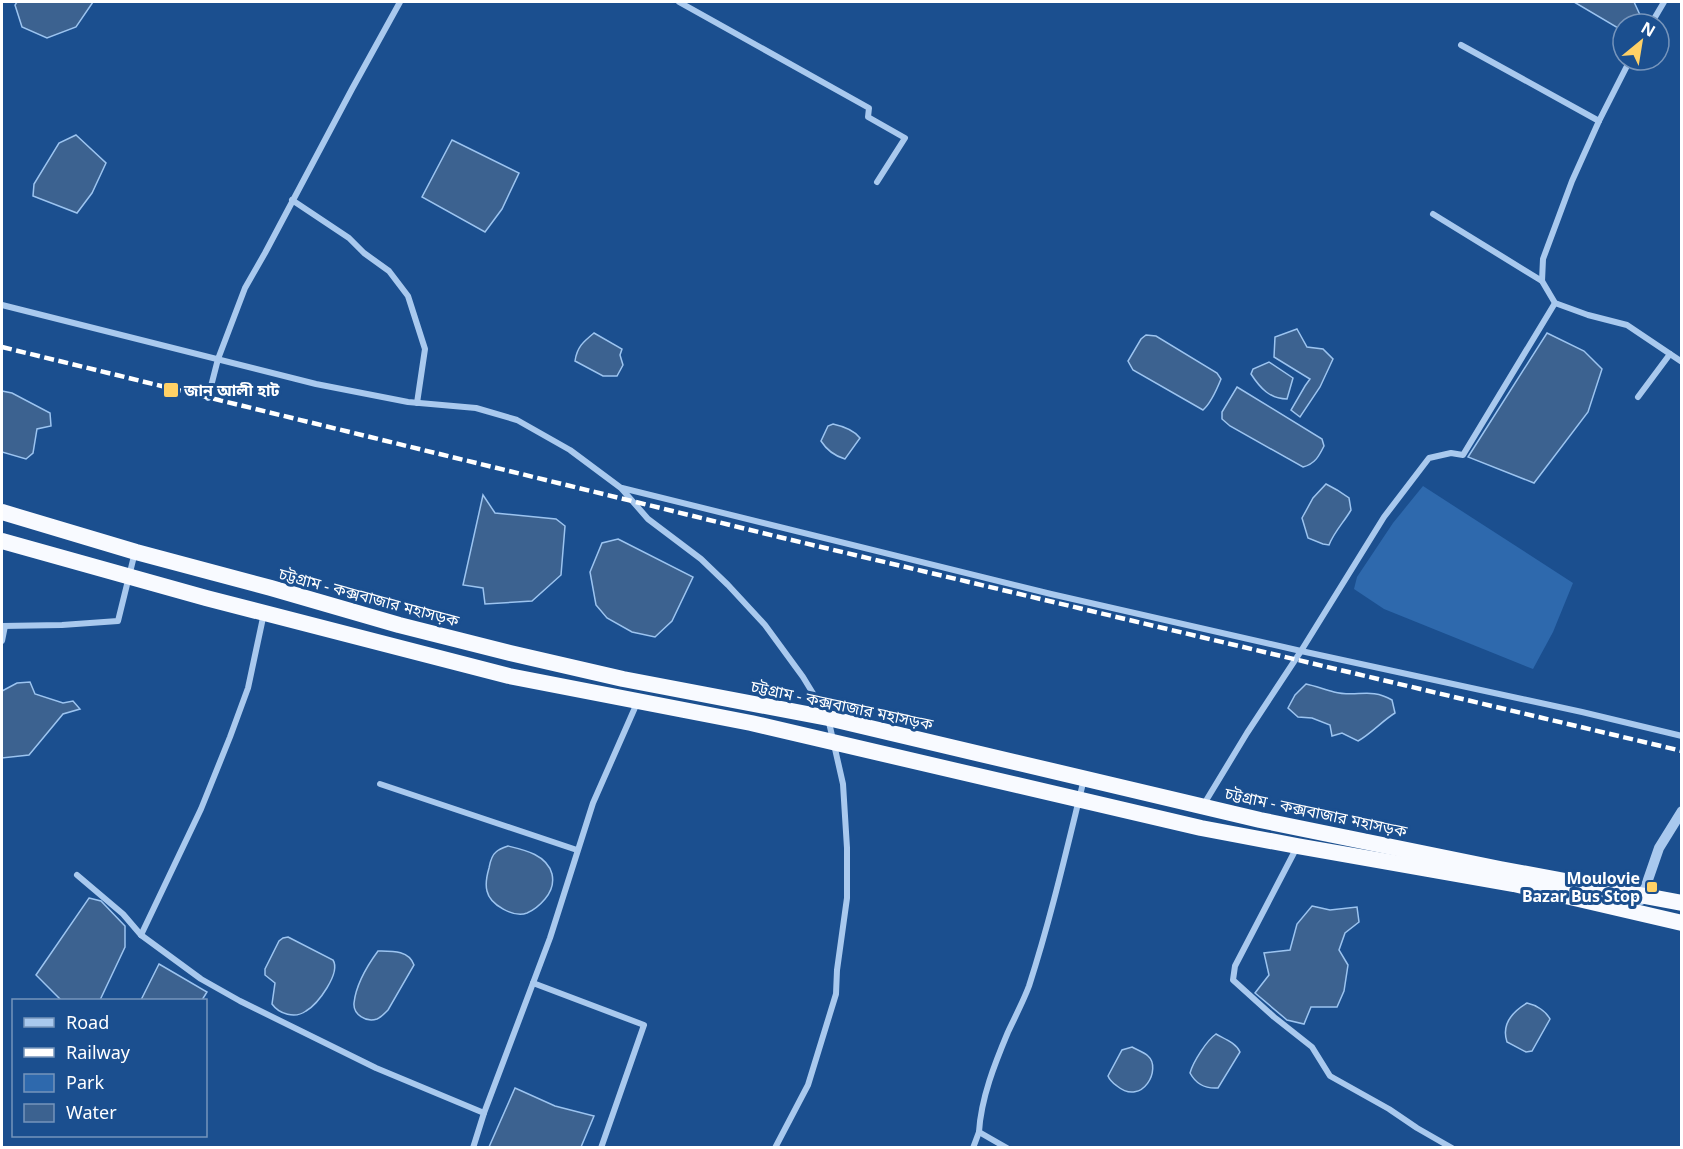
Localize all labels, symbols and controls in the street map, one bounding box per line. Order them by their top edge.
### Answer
north arrow [1611,12,1671,72]
text: N [1637,16,1660,42]
place label: জান আলী হাট [183,379,280,401]
marker: জান আলী হাট [162,381,180,399]
street label: চট্টগ্রাম - কক্সবাজার মহাসড়ক [275,562,463,632]
street label: চট্টগ্রাম - কক্সবাজার মহাসড়ক [748,675,936,735]
street label: চট্টগ্রাম - কক্সবাজার মহাসড়ক [1222,782,1410,842]
place label: Moulovie Bazar Bus Stop [1522,867,1640,907]
marker: Moulovie Bazar Bus Stop [1645,880,1659,894]
legend [12,999,207,1137]
text: Road [66,1010,109,1034]
text: Railway [66,1040,131,1064]
text: Park [66,1070,104,1094]
text: Water [66,1100,117,1124]

